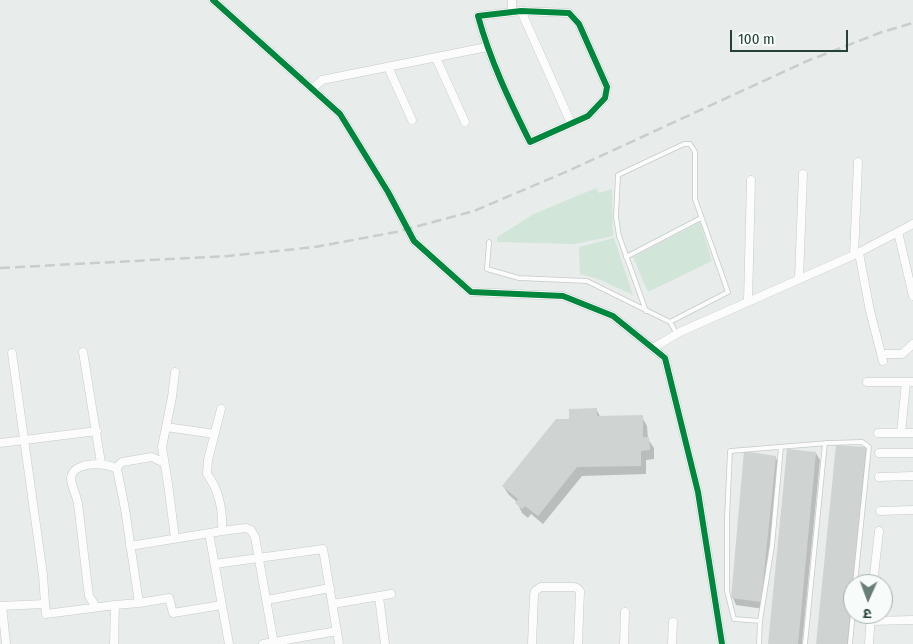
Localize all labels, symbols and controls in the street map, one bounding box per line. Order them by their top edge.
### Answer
scale bar [733,20,850,52]
text: 100 m [738,30,775,48]
north arrow [843,574,893,624]
text: उ [863,605,872,622]

